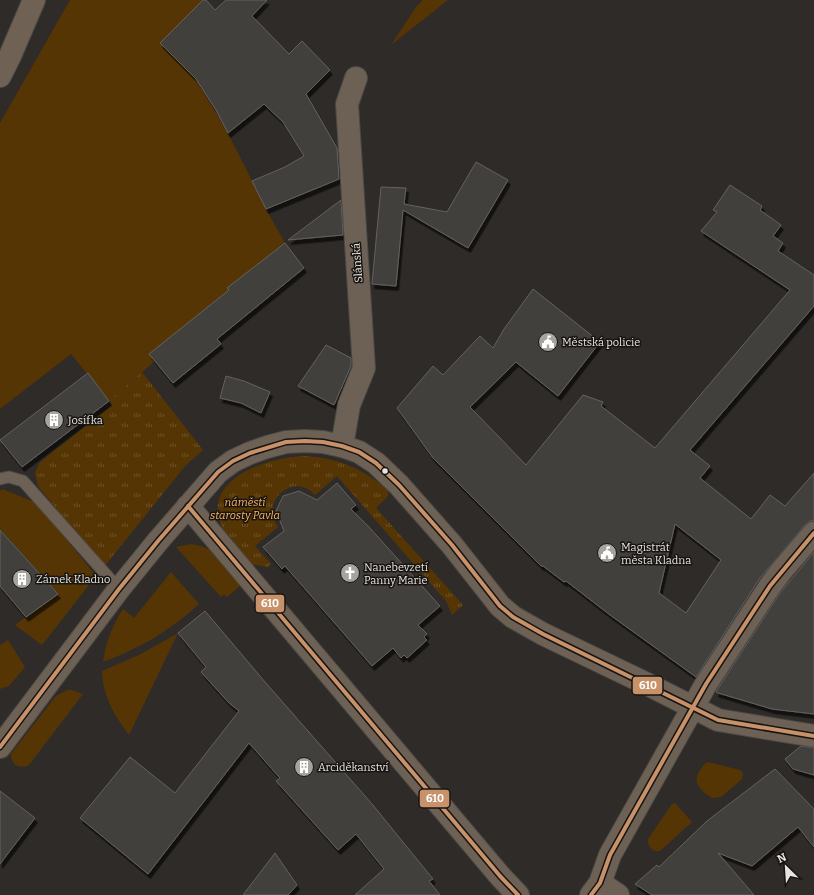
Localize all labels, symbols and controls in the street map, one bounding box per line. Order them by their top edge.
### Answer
street label: Slánská [350,243,365,283]
public building icon: Městská policie [537,331,559,353]
place label: Městská policie [562,336,640,349]
building icon: Josífka [43,409,65,431]
place label: Josífka [67,414,103,427]
unlabelled marker [380,466,390,476]
park label: náměstí starosty Pavla [210,496,280,522]
place label: Magistrát města Kladna [621,541,691,567]
public building icon: Magistrát města Kladna [596,542,618,564]
place label: Nanebevzetí Panny Marie [364,561,429,587]
church icon: Nanebevzetí Panny Marie [339,562,361,584]
building icon: Zámek Kladno [11,568,33,590]
place label: Zámek Kladno [36,573,110,586]
line badge: 610 [255,594,285,613]
text: 610 [261,597,279,610]
line badge: 610 [632,676,663,695]
text: 610 [639,679,657,692]
building icon: Arciděkanství [293,756,315,778]
place label: Arciděkanství [318,761,389,774]
line badge: 610 [419,789,450,808]
text: 610 [426,792,444,805]
north arrow [766,847,806,887]
text: N [775,850,789,866]

